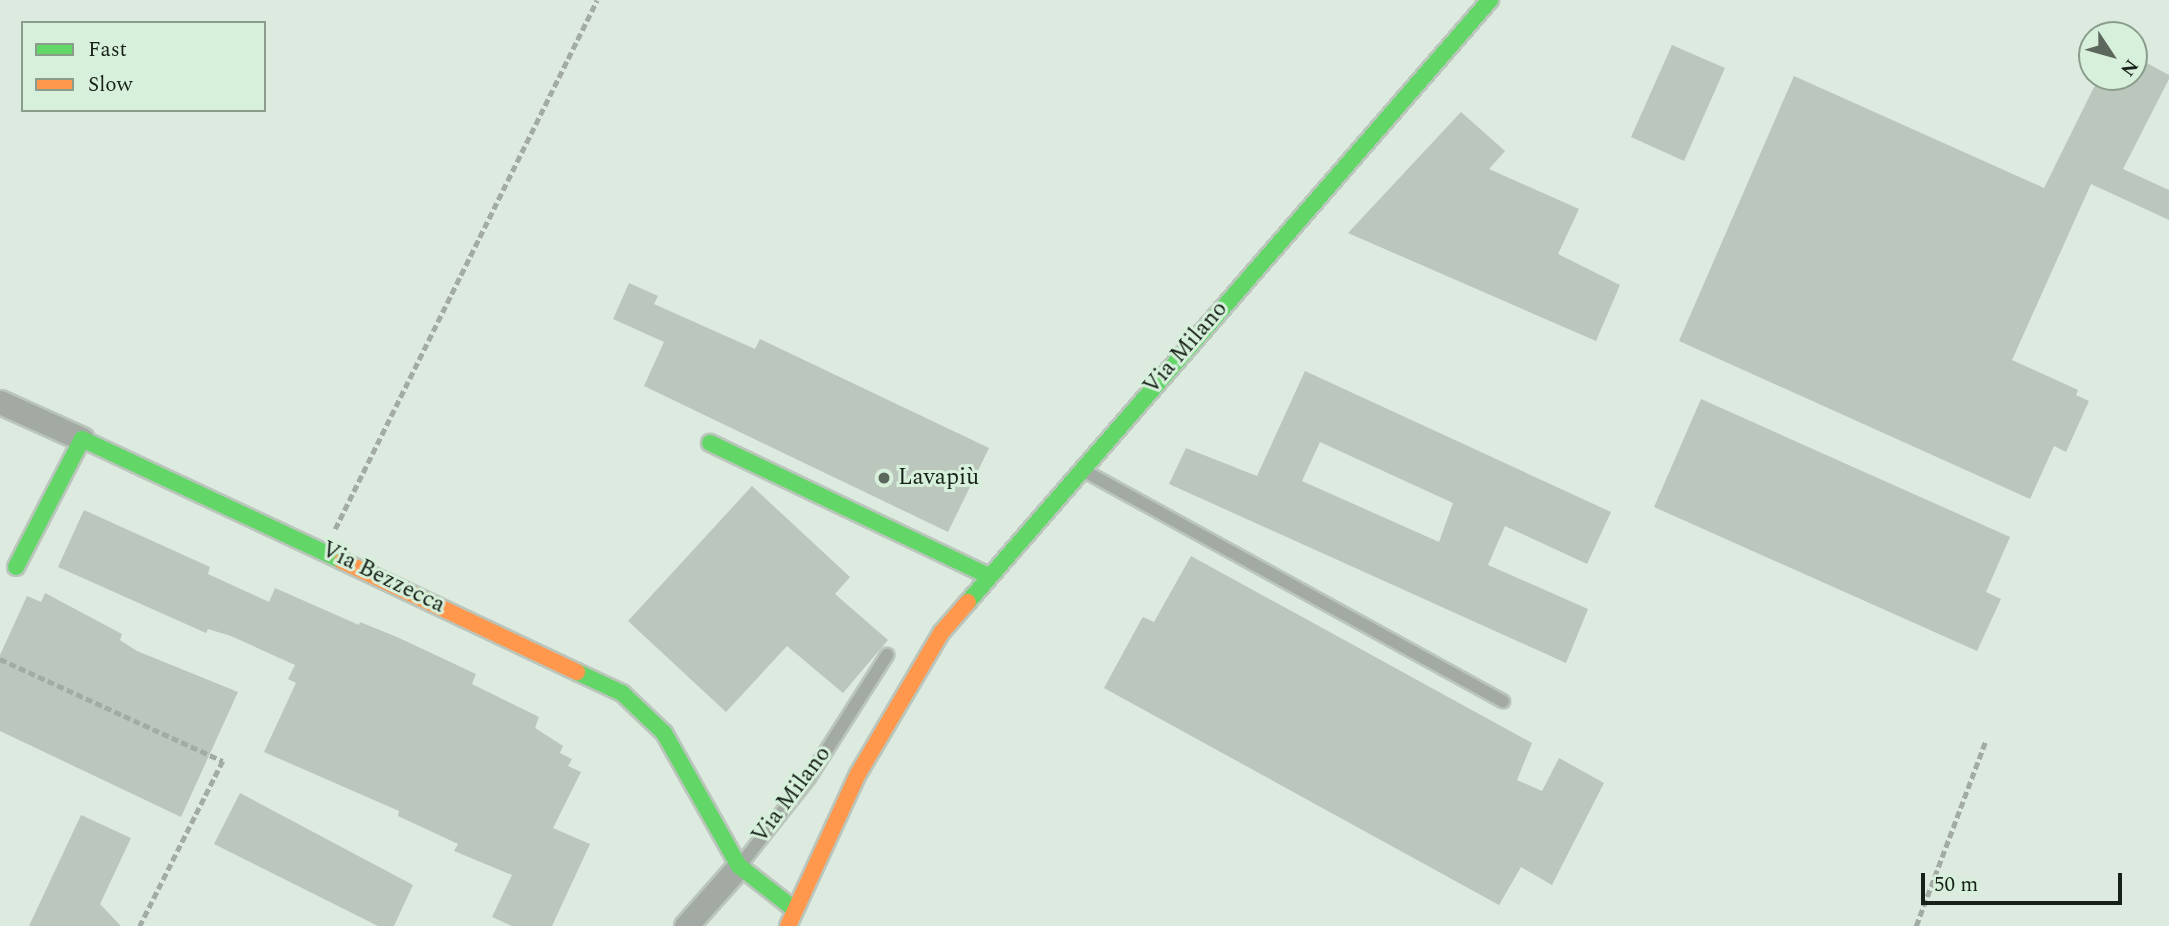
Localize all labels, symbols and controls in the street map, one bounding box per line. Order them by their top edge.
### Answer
legend [21,21,266,112]
north arrow [2078,21,2148,91]
text: Fast [88,34,127,66]
text: N [2112,53,2145,82]
text: Slow [88,69,132,101]
street label: Via Milano [1138,296,1234,400]
place label: Lavapiù [898,464,979,492]
marker: Lavapiù [876,470,892,486]
street label: Via Bezzecca [317,536,449,620]
street label: Via Milano [747,741,837,849]
scale bar [1924,860,2125,904]
text: 50 m [1934,869,1978,901]

